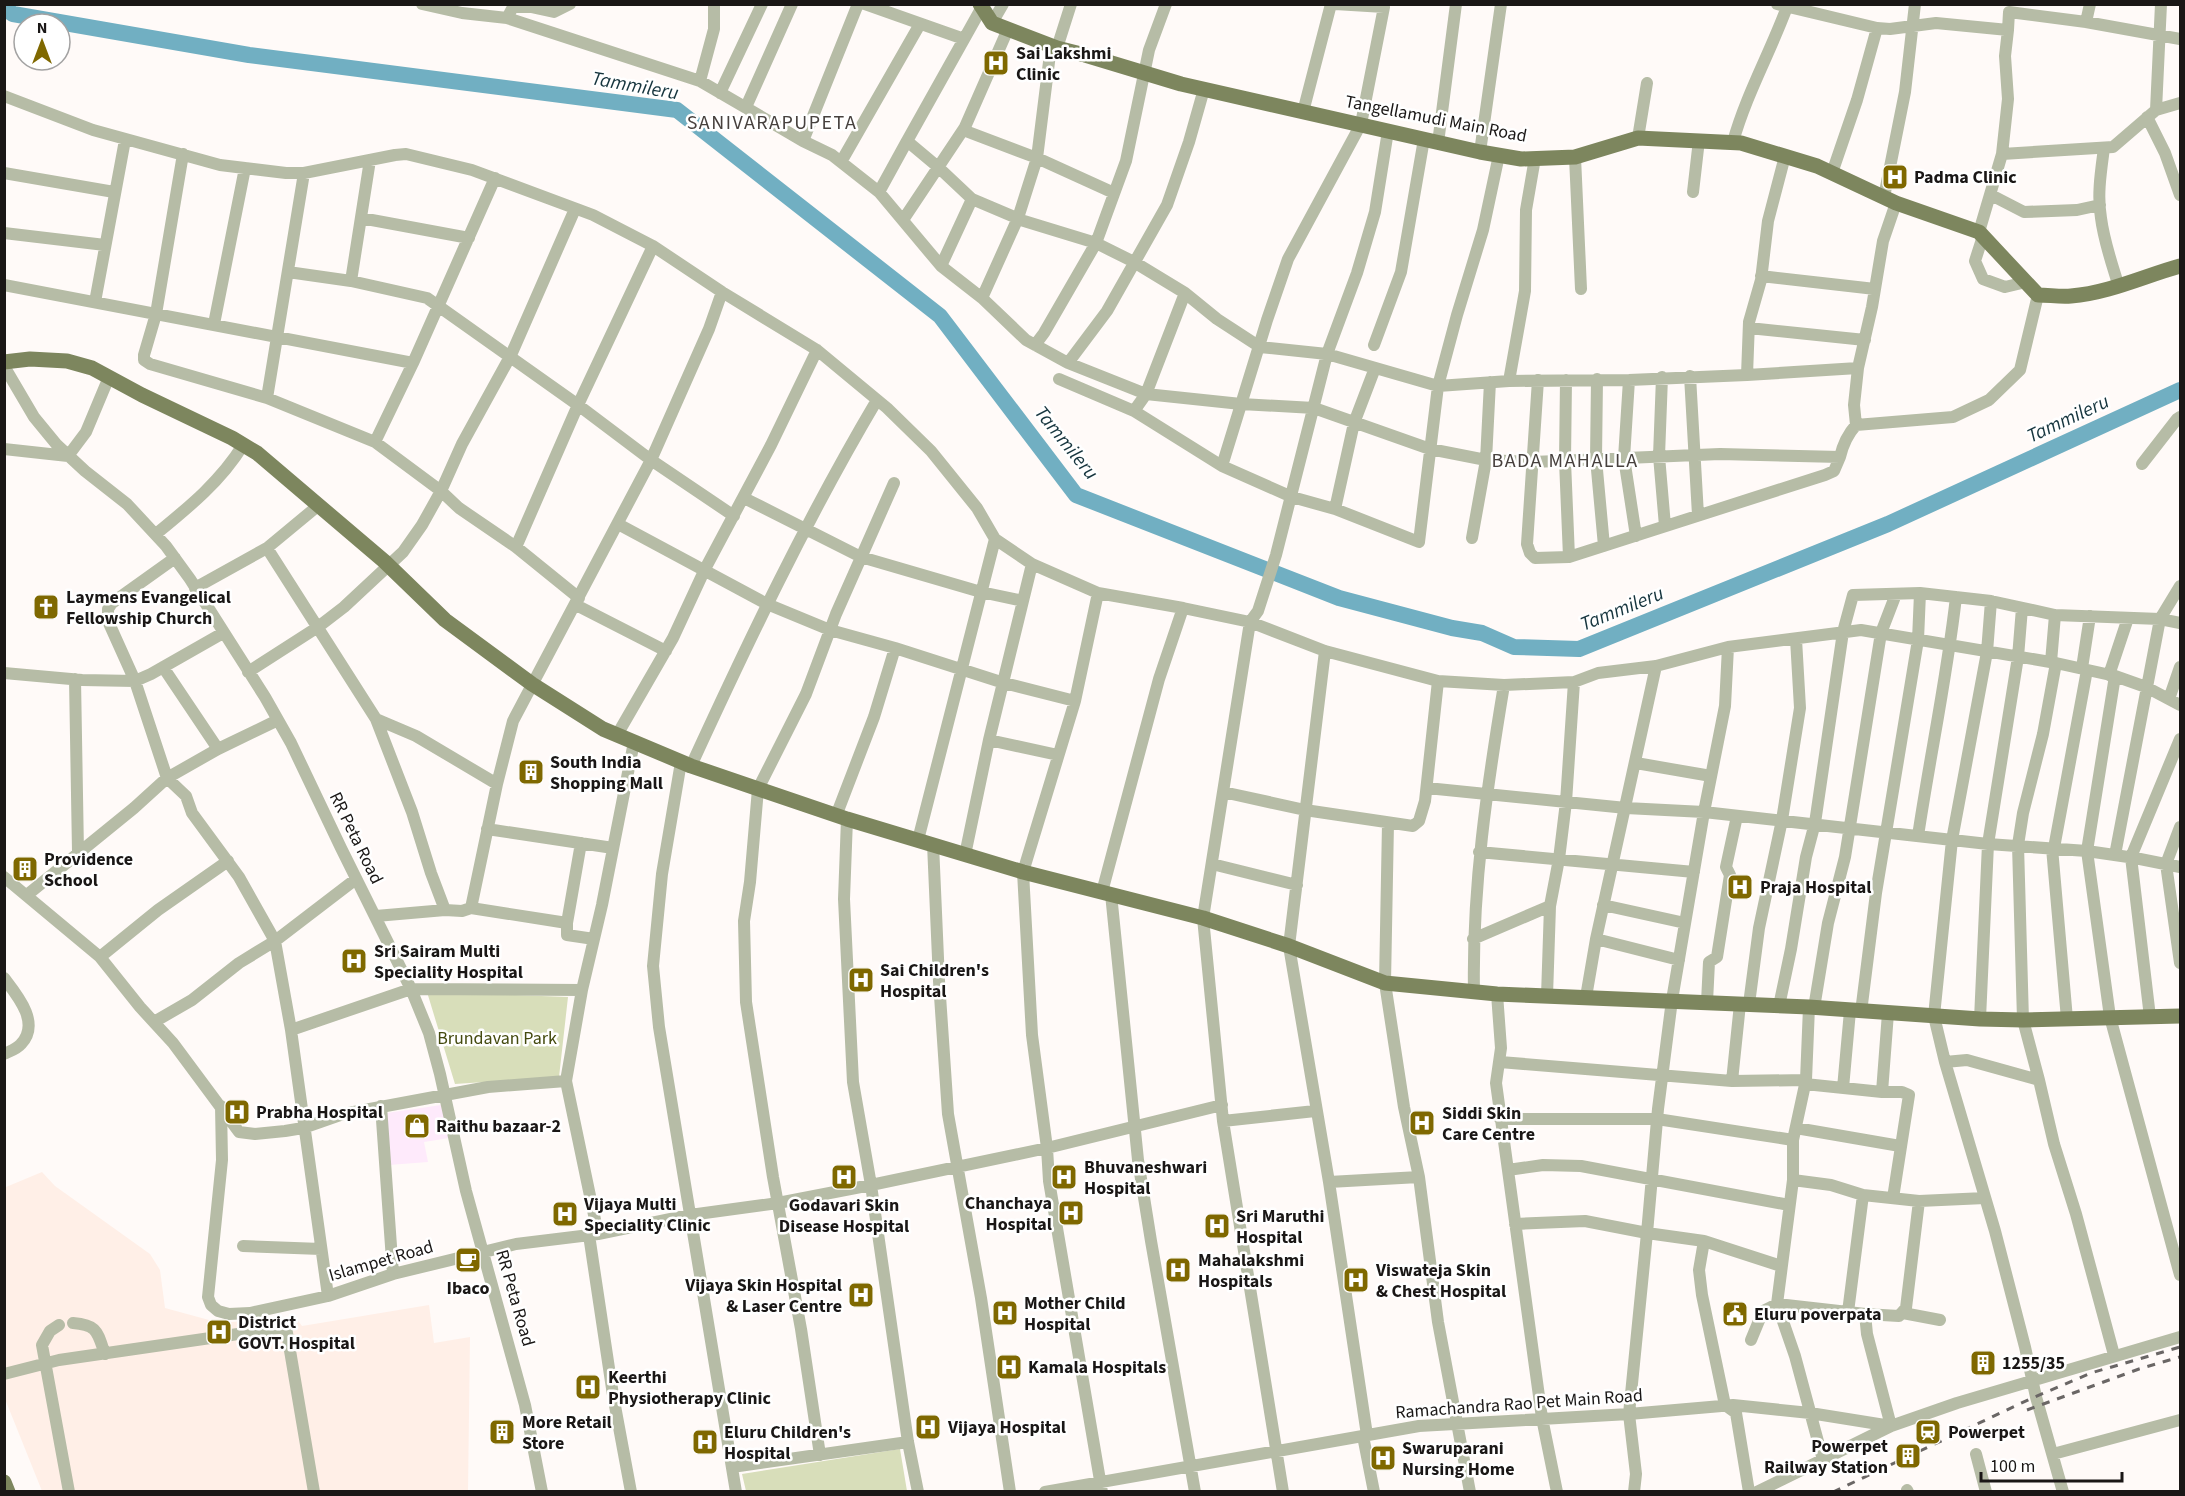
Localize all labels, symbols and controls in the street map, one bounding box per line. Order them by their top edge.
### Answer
north arrow [12,12,72,72]
text: N [37,17,47,39]
place label: Sai Lakshmi Clinic [1016,41,1111,87]
hospital icon: Sai Lakshmi Clinic [981,48,1011,78]
water label: Tammileru [589,65,681,107]
street label: Tangellamudi Main Road [1343,89,1529,149]
district label: SANIVARAPUPETA [687,109,857,137]
hospital icon: Padma Clinic [1880,162,1910,192]
place label: Padma Clinic [1914,165,2017,190]
water label: Tammileru [2022,388,2114,450]
water label: Tammileru [1027,400,1105,486]
district label: BADA MAHALLA [1491,447,1639,475]
water label: Tammileru [1576,580,1668,638]
place label: Laymens Evangelical Fellowship Church [66,585,231,631]
church icon: Laymens Evangelical Fellowship Church [31,592,61,622]
place label: South India Shopping Mall [550,750,663,796]
building icon: South India Shopping Mall [516,757,546,787]
street label: RR Peta Road [323,788,389,888]
place label: Providence School [44,847,133,893]
building icon: Providence School [10,854,40,884]
hospital icon: Praja Hospital [1725,872,1755,902]
place label: Praja Hospital [1760,875,1871,900]
place label: Sri Sairam Multi Speciality Hospital [374,939,523,985]
hospital icon: Sri Sairam Multi Speciality Hospital [339,946,369,976]
place label: Sai Children's Hospital [880,958,989,1004]
hospital icon: Sai Children's Hospital [846,965,876,995]
park label: Brundavan Park [437,1026,557,1051]
hospital icon: Prabha Hospital [222,1097,252,1127]
place label: Prabha Hospital [256,1100,383,1125]
place label: Siddi Skin Care Centre [1442,1101,1535,1147]
hospital icon: Siddi Skin Care Centre [1407,1108,1437,1138]
shop icon: Raithu bazaar-2 [402,1111,432,1141]
place label: Raithu bazaar-2 [436,1114,561,1139]
place label: Bhuvaneshwari Hospital [1084,1155,1207,1201]
hospital icon: Godavari Skin Disease Hospital [829,1162,859,1192]
hospital icon: Bhuvaneshwari Hospital [1049,1162,1079,1192]
place label: Chanchaya Hospital [965,1191,1052,1237]
place label: Vijaya Multi Speciality Clinic [583,1192,711,1238]
place label: Godavari Skin Disease Hospital [779,1193,909,1239]
hospital icon: Chanchaya Hospital [1056,1198,1086,1228]
hospital icon: Vijaya Multi Speciality Clinic [550,1199,580,1229]
place label: Sri Maruthi Hospital [1236,1204,1324,1250]
hospital icon: Sri Maruthi Hospital [1202,1211,1232,1241]
street label: Islampet Road [326,1234,436,1288]
cafe icon: Ibaco [453,1245,483,1275]
street label: RR Peta Road [489,1247,541,1349]
place label: Mahalakshmi Hospitals [1198,1248,1304,1294]
hospital icon: Mahalakshmi Hospitals [1163,1255,1193,1285]
place label: Viswateja Skin & Chest Hospital [1375,1258,1506,1304]
hospital icon: Viswateja Skin & Chest Hospital [1341,1265,1371,1295]
place label: Vijaya Skin Hospital & Laser Centre [684,1273,842,1319]
place label: Ibaco [447,1276,489,1301]
hospital icon: Vijaya Skin Hospital & Laser Centre [846,1280,876,1310]
place label: Mother Child Hospital [1024,1291,1126,1337]
hospital icon: Mother Child Hospital [990,1298,1020,1328]
public building icon: Eluru poverpata [1720,1299,1750,1329]
place label: Eluru poverpata [1754,1302,1881,1327]
place label: District GOVT. Hospital [238,1310,355,1356]
hospital icon: District GOVT. Hospital [204,1317,234,1347]
building icon: 1255/35 [1968,1348,1998,1378]
place label: 1255/35 [2002,1351,2065,1376]
hospital icon: Kamala Hospitals [994,1352,1024,1382]
place label: Kamala Hospitals [1028,1355,1166,1380]
place label: Keerthi Physiotherapy Clinic [608,1365,771,1411]
hospital icon: Keerthi Physiotherapy Clinic [573,1372,603,1402]
street label: Ramachandra Rao Pet Main Road [1394,1383,1644,1425]
place label: More Retail Store [522,1410,612,1456]
hospital icon: Vijaya Hospital [913,1412,943,1442]
place label: Vijaya Hospital [947,1415,1066,1440]
building icon: More Retail Store [487,1417,517,1447]
station icon: Powerpet [1913,1417,1943,1447]
place label: Eluru Children's Hospital [724,1420,851,1466]
place label: Powerpet [1948,1420,2025,1445]
hospital icon: Eluru Children's Hospital [690,1427,720,1457]
place label: Powerpet Railway Station [1764,1434,1888,1480]
place label: Swaruparani Nursing Home [1402,1436,1515,1482]
building icon: Powerpet Railway Station [1893,1441,1923,1471]
hospital icon: Swaruparani Nursing Home [1368,1443,1398,1473]
scale bar [1981,1445,2122,1483]
text: 100 m [1990,1454,2035,1479]

